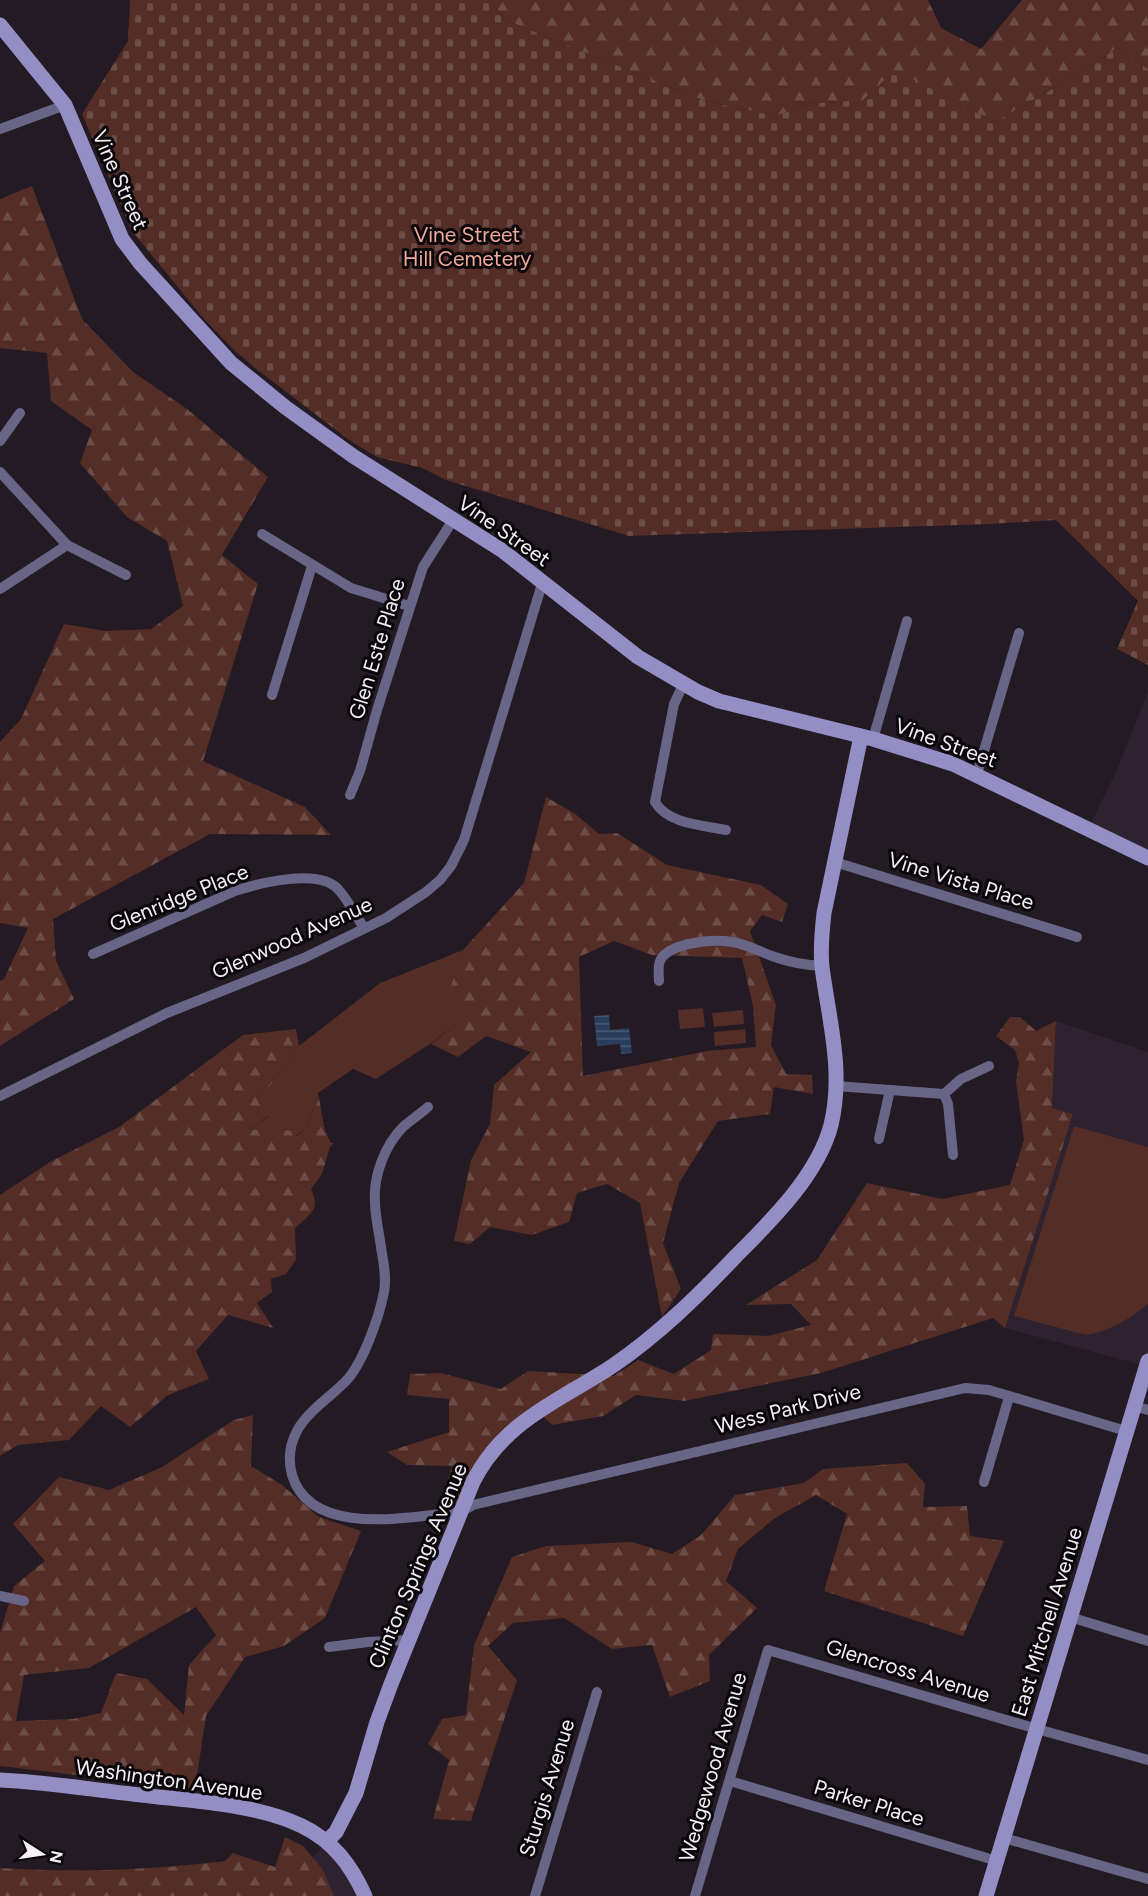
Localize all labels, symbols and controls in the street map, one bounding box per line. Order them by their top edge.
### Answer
street label: Vine Street [87,126,154,234]
park label: Vine Street Hill Cemetery [403,222,531,271]
street label: Vine Street [453,490,555,571]
street label: Glen Este Place [343,575,410,722]
street label: Vine Street [892,713,1001,773]
street label: Vine Vista Place [885,846,1037,915]
street label: Glenridge Place [106,858,252,937]
street label: Glenwood Avenue [208,891,376,984]
street label: Wess Park Drive [712,1378,863,1439]
street label: Clinton Springs Avenue [363,1459,472,1672]
street label: East Mitchell Avenue [1006,1524,1087,1720]
street label: Glencross Avenue [823,1634,993,1707]
street label: Wedgewood Avenue [674,1669,752,1864]
street label: Sturgis Avenue [514,1716,579,1860]
street label: Washington Avenue [74,1754,264,1805]
street label: Parker Place [811,1774,927,1831]
north arrow [12,1824,72,1884]
text: N [46,1849,67,1865]

